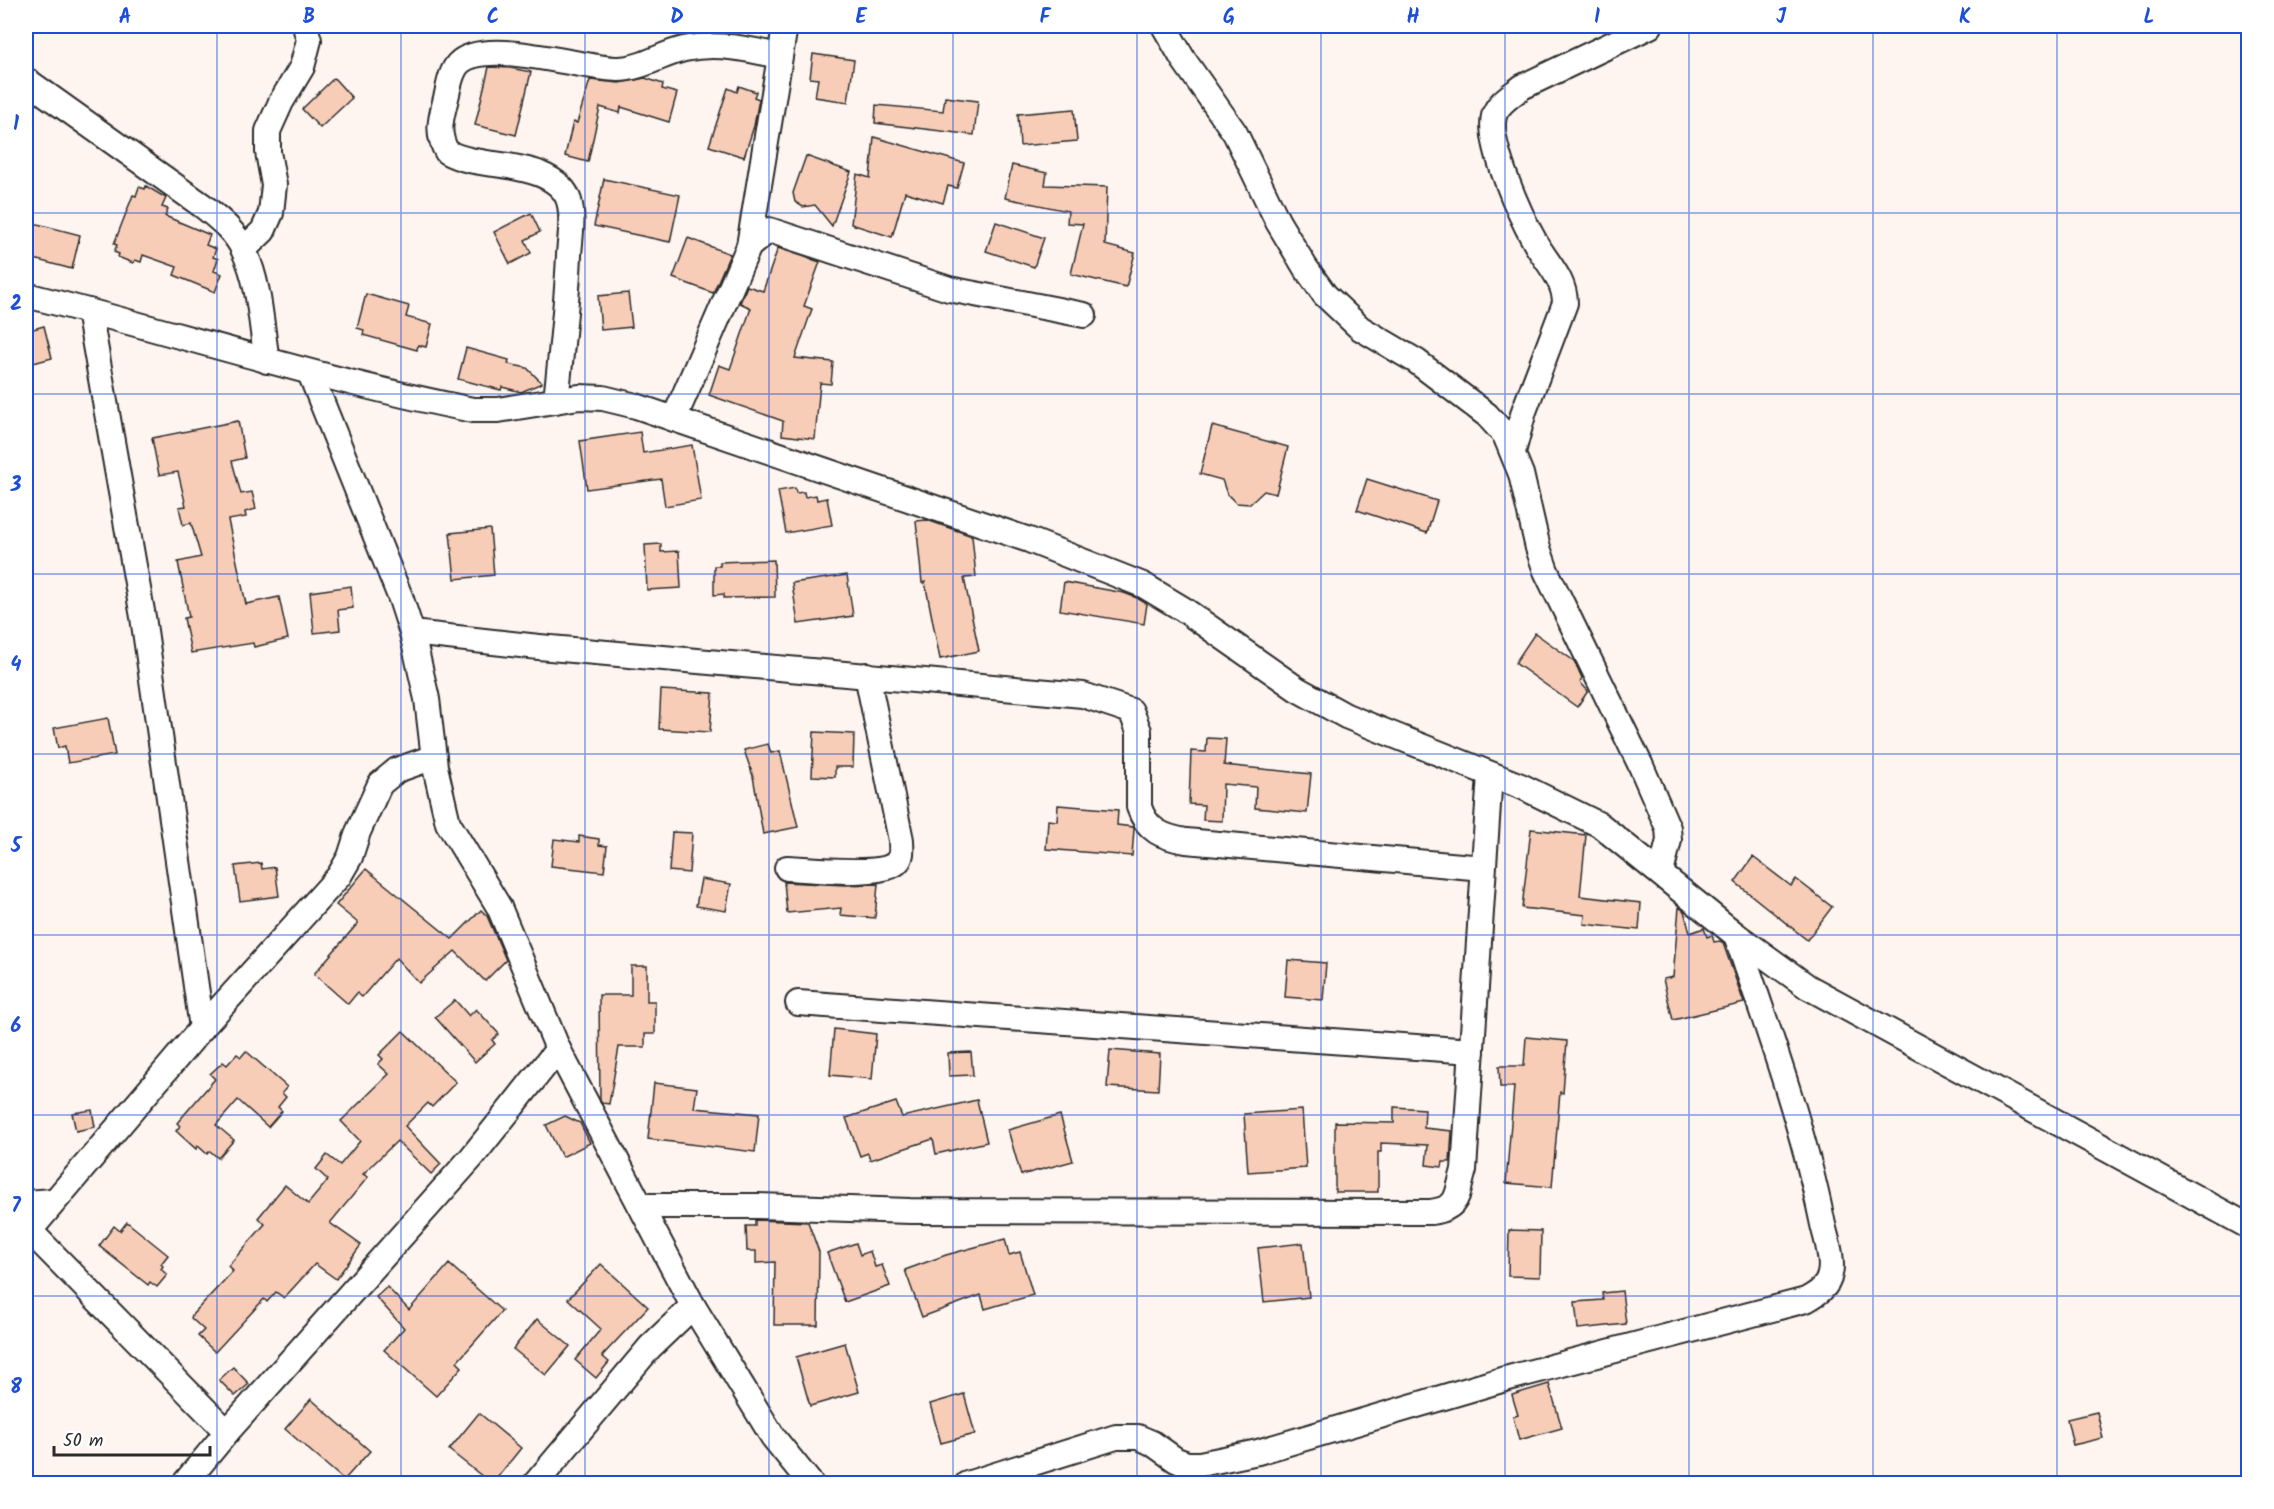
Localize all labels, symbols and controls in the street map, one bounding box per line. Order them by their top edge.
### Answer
text: A [119,2,131,34]
text: B [303,2,315,34]
text: C [487,2,499,34]
text: D [670,2,684,34]
text: E [855,2,867,34]
text: F [1040,2,1052,34]
text: G [1223,2,1235,34]
text: H [1406,2,1420,34]
text: I [1594,2,1600,34]
text: J [1776,2,1787,34]
text: K [1959,2,1971,34]
text: L [2144,2,2154,34]
text: 1 [13,109,19,141]
text: 2 [10,289,22,321]
text: 3 [10,470,22,502]
text: 4 [11,650,22,682]
text: 5 [10,831,23,863]
text: 6 [11,1011,22,1043]
text: 7 [11,1191,21,1223]
text: 8 [10,1372,22,1404]
scale bar [54,1419,210,1457]
text: 50 m [63,1427,103,1456]

